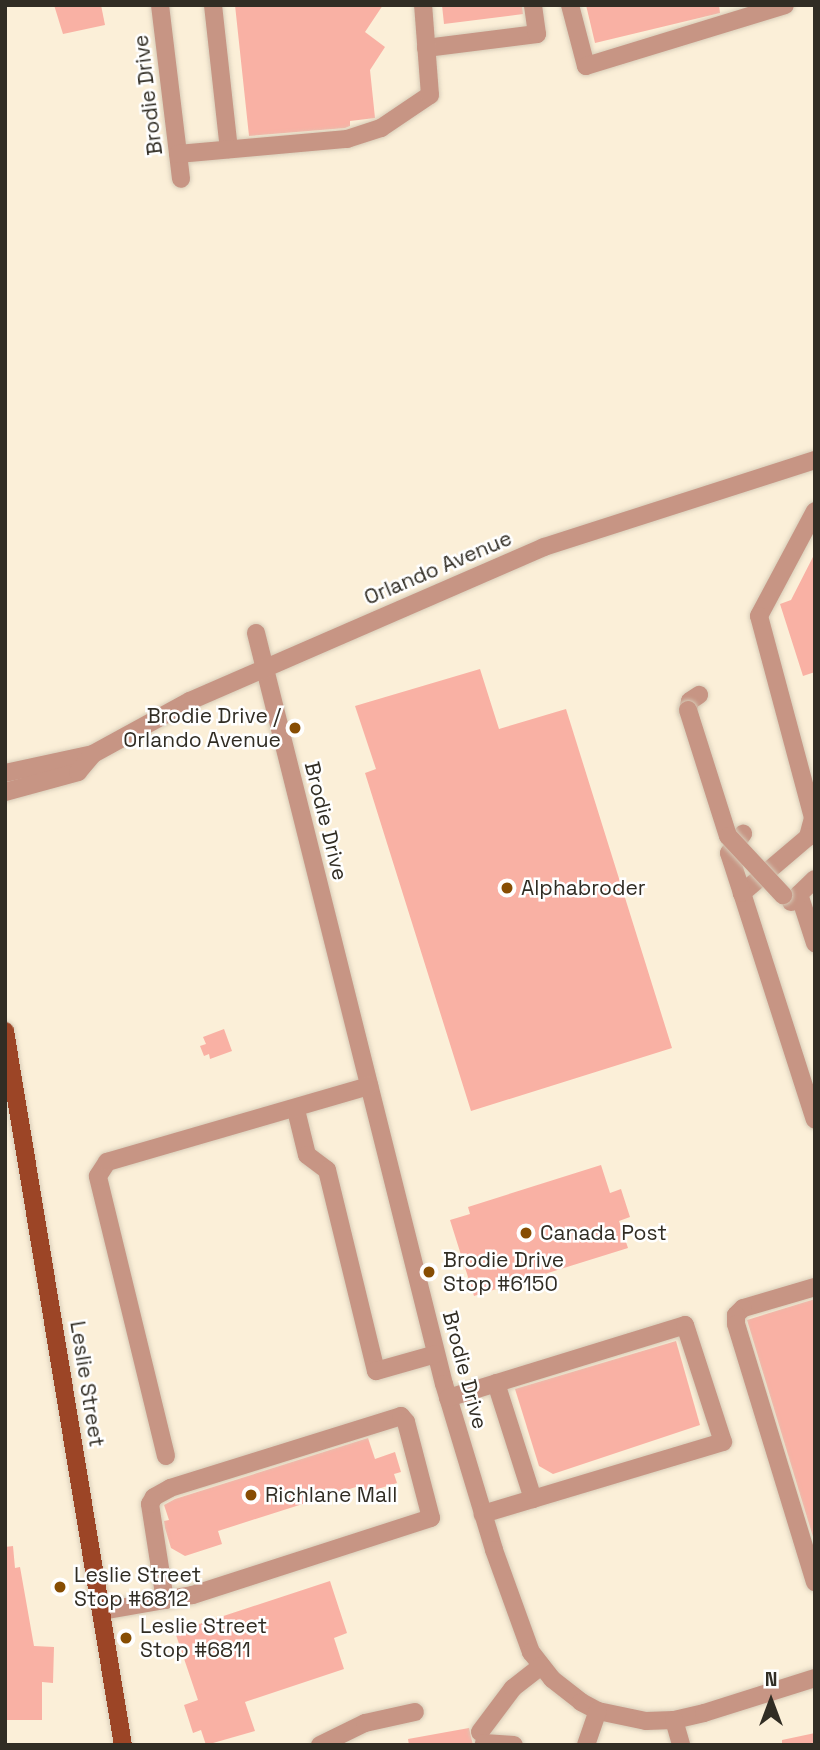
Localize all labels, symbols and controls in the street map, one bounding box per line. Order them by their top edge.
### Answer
street label: Brodie Drive [128,33,168,157]
street label: Orlando Avenue [360,526,516,610]
place label: Brodie Drive / Orlando Avenue [123,703,281,753]
marker: Brodie Drive / Orlando Avenue [287,720,303,736]
street label: Brodie Drive [299,759,353,883]
place label: Alphabroder [521,875,646,901]
marker: Alphabroder [499,880,515,896]
place label: Canada Post [540,1220,667,1246]
marker: Canada Post [518,1225,534,1241]
place label: Brodie Drive Stop #6150 [443,1247,564,1297]
marker: Brodie Drive Stop #6150 [421,1264,437,1280]
street label: Brodie Drive [437,1308,493,1432]
street label: Leslie Street [65,1319,109,1449]
place label: Richlane Mall [265,1482,397,1508]
marker: Richlane Mall [243,1487,259,1503]
place label: Leslie Street Stop #6812 [74,1562,201,1612]
marker: Leslie Street Stop #6812 [52,1579,68,1595]
place label: Leslie Street Stop #6811 [140,1613,267,1663]
marker: Leslie Street Stop #6811 [118,1630,134,1646]
north arrow [736,1666,806,1736]
text: N [765,1667,777,1692]

